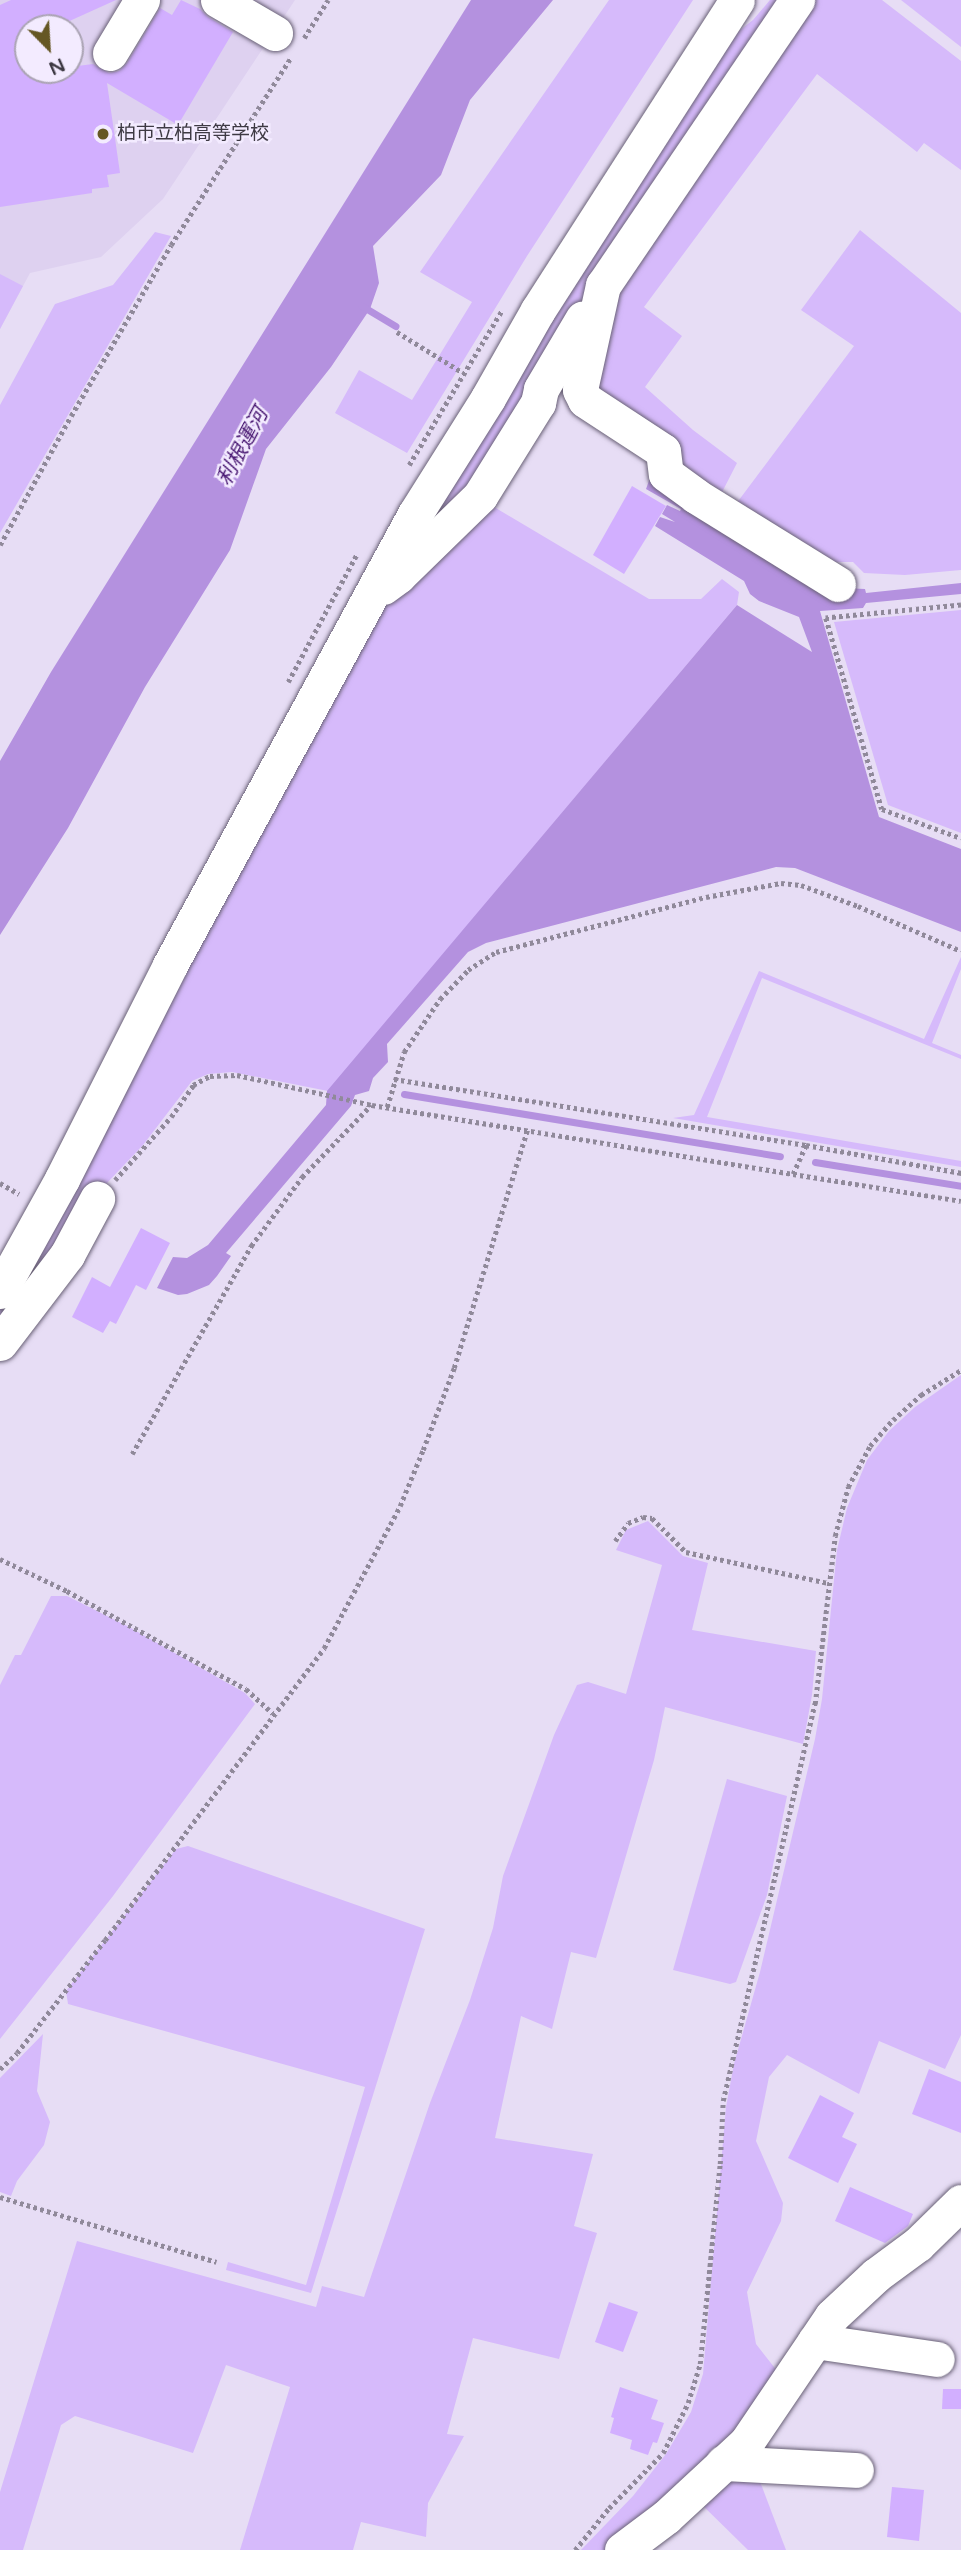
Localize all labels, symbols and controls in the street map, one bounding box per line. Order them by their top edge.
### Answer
north arrow [14,14,84,84]
text: N [45,53,68,80]
place label: 柏市立柏高等学校 [117,123,269,145]
marker: 柏市立柏高等学校 [95,126,111,142]
water label: 利根運河 [212,404,274,490]

